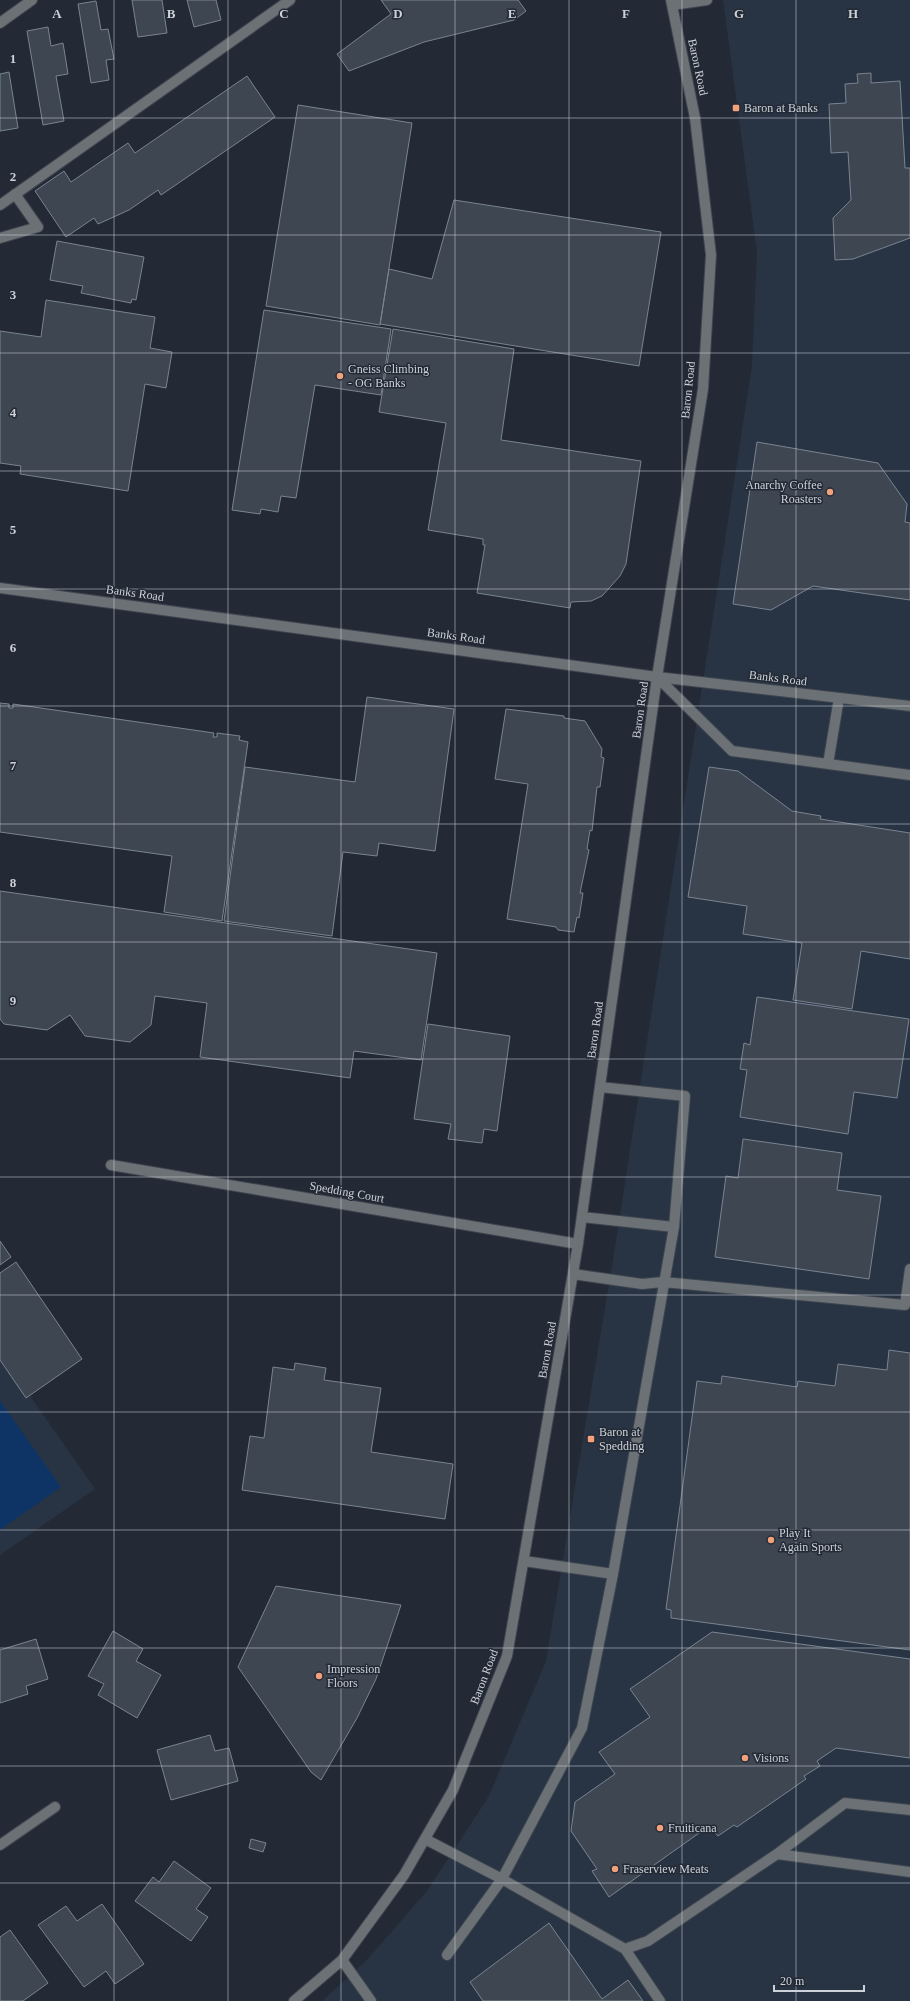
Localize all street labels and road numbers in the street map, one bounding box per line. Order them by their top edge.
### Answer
street label: Baron Road [685,37,711,97]
street label: Baron Road [678,361,698,419]
street label: Banks Road [105,582,165,604]
street label: Banks Road [426,625,486,647]
street label: Banks Road [748,667,808,689]
street label: Baron Road [629,680,651,740]
street label: Baron Road [584,1000,606,1060]
street label: Spedding Court [309,1179,386,1206]
street label: Baron Road [535,1320,559,1380]
street label: Baron Road [467,1648,501,1706]

